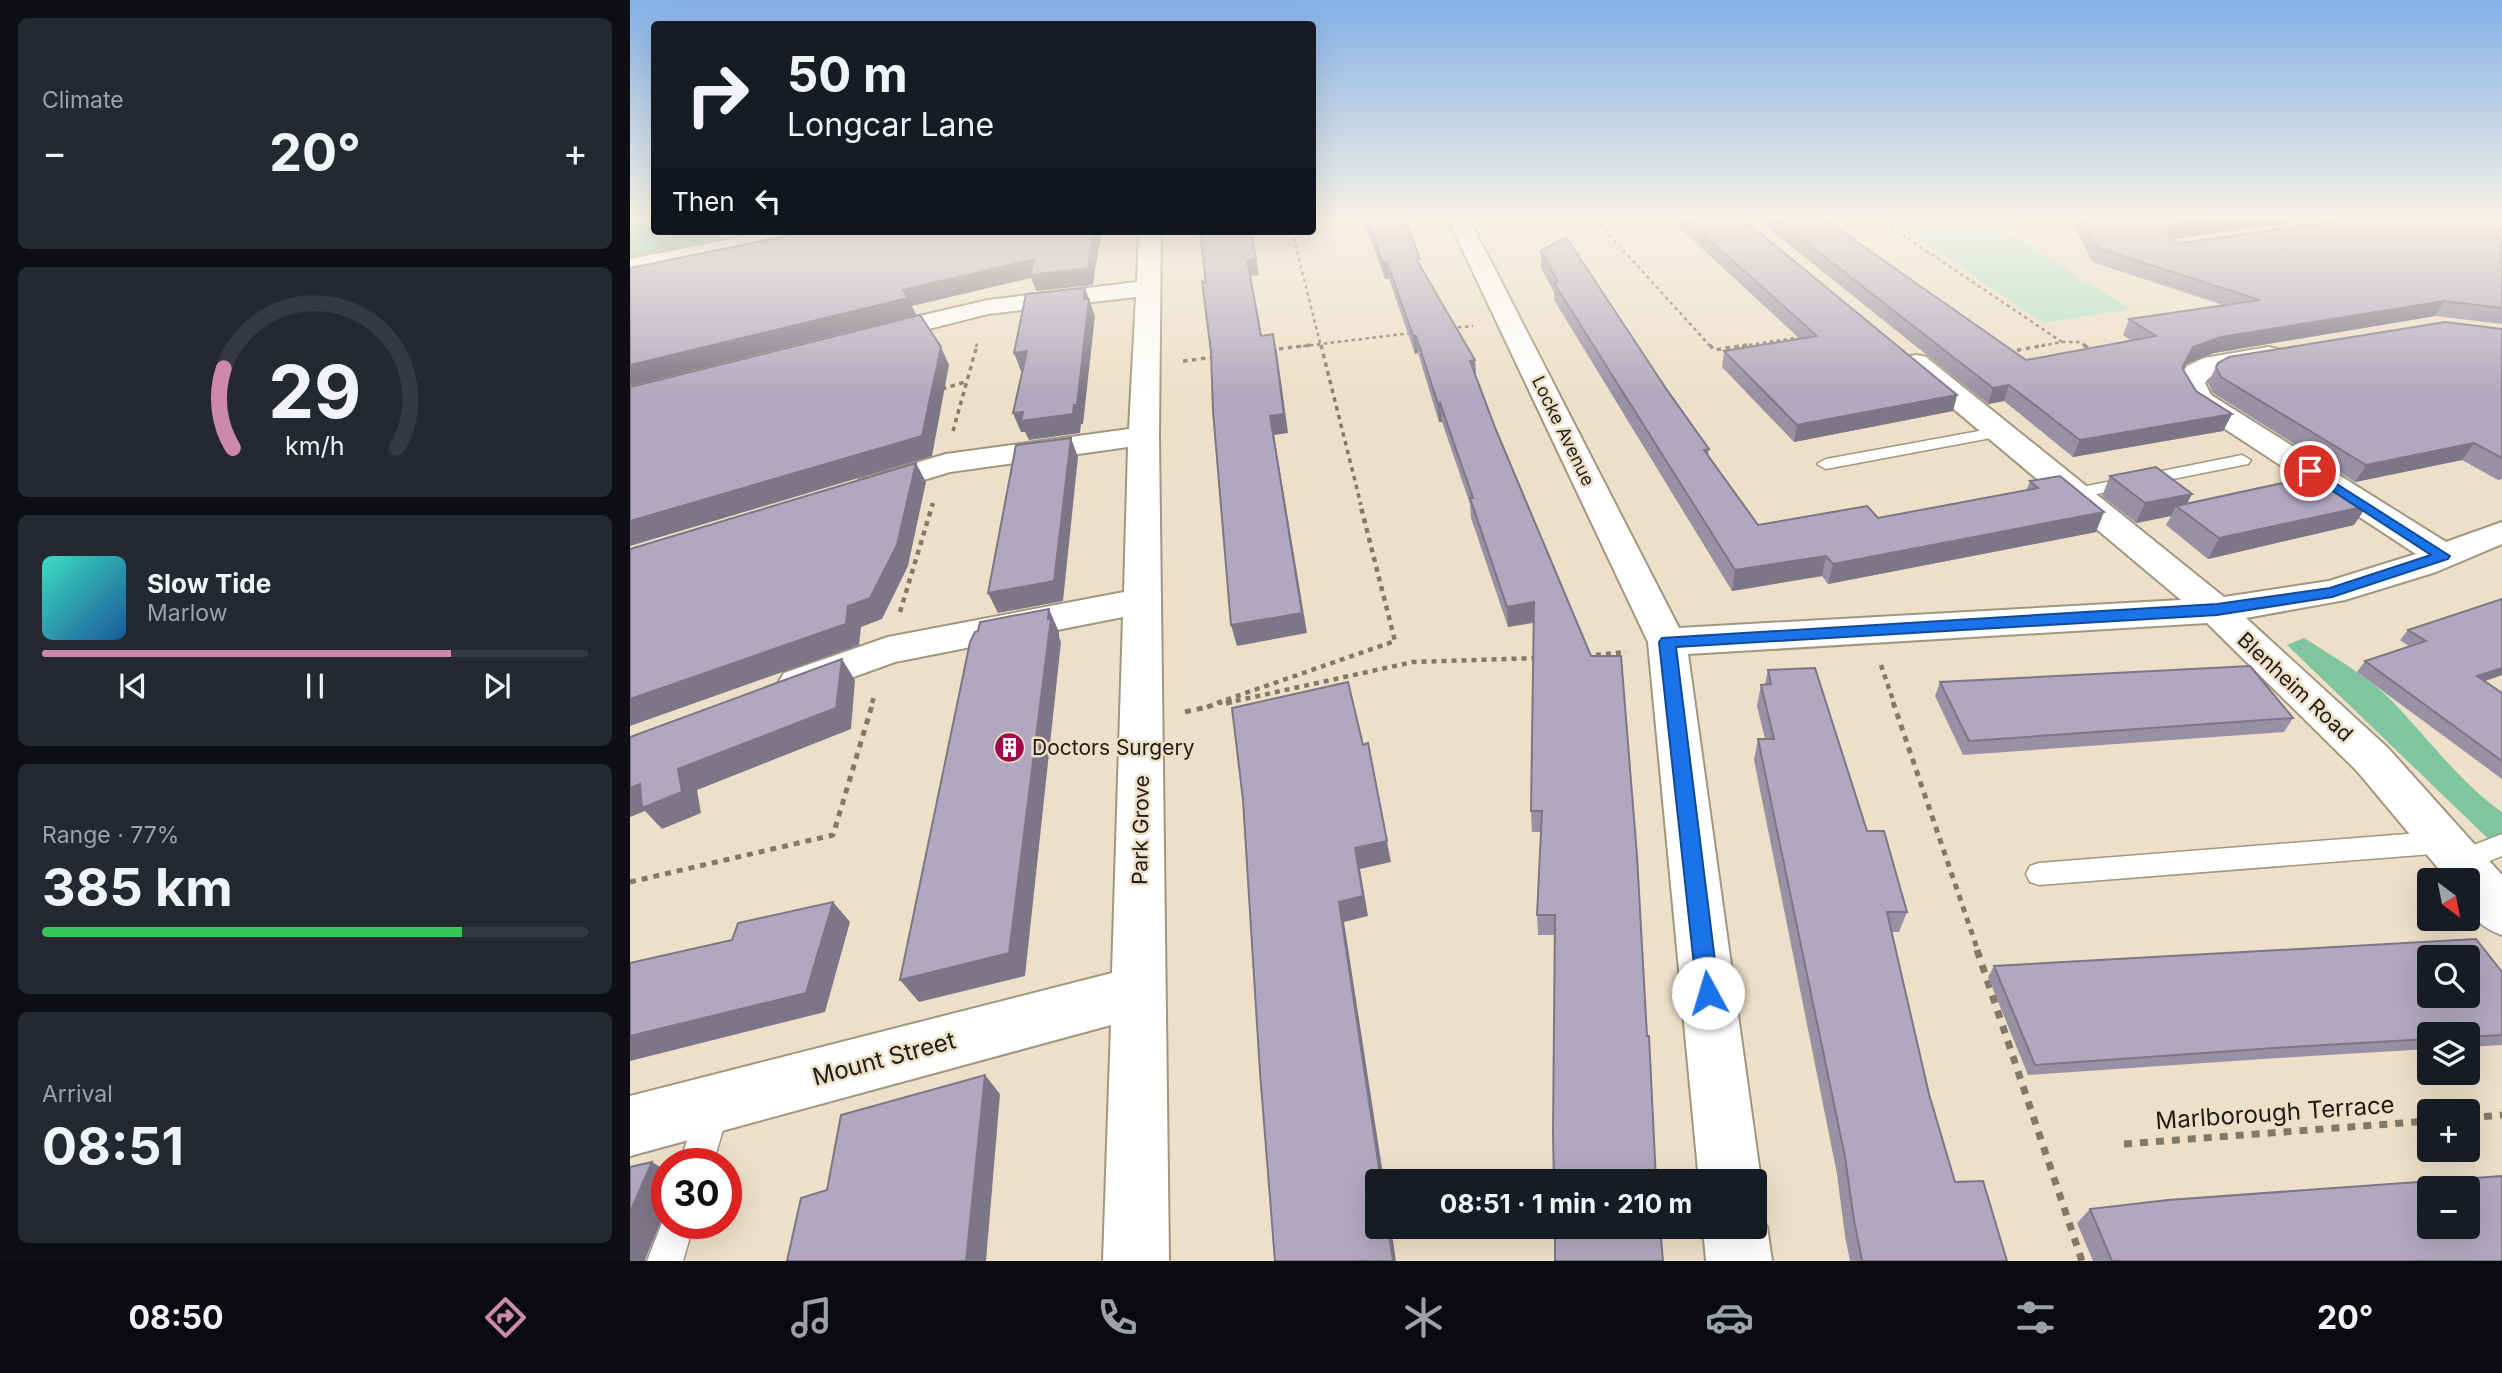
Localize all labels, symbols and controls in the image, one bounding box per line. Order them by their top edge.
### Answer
text: 50 m [787,45,908,104]
icon: right [672,49,763,140]
text: Climate [42,86,124,114]
text: Longcar Lane [787,105,994,144]
text: 20° [269,121,361,184]
text: − [42,129,67,175]
text: + [563,129,588,175]
icon: left [749,182,787,220]
text: Then [672,186,735,217]
text: 29 [268,347,362,436]
street label: Locke Avenue [1528,372,1599,489]
text: km/h [285,431,345,461]
pin [2280,441,2340,501]
icon: arrive [2291,452,2329,490]
text: Slow Tide [147,568,271,599]
text: Marlow [147,599,227,627]
street label: Blenheim Road [2233,627,2358,746]
icon: previous [114,667,152,705]
icon: pause [296,667,334,705]
icon: next [478,667,516,705]
building icon: Doctors Surgery [992,731,1026,765]
place label: Doctors Surgery [1032,735,1195,760]
street label: Park Grove [1127,775,1154,885]
text: Range · 77% [42,821,179,849]
text: 385 km [42,856,233,919]
north arrow [2417,868,2480,931]
map controls [2417,868,2480,1239]
button: search [2417,945,2480,1008]
position arrow [1671,956,1745,1030]
button: layers [2417,1022,2480,1085]
street label: Mount Street [809,1025,959,1092]
text: Arrival [42,1080,113,1108]
street label: Marlborough Terrace [2154,1090,2395,1135]
button: + [2417,1099,2480,1162]
text: 08:51 [42,1115,184,1178]
speed limit sign: 30 [651,1148,742,1239]
button: − [2417,1176,2480,1239]
text: 08:51 · 1 min · 210 m [1440,1188,1692,1219]
icon: directions [481,1293,530,1342]
icon: music [787,1293,836,1342]
icon: phone [1093,1293,1142,1342]
icon: climate [1399,1293,1448,1342]
icon: car [1705,1293,1754,1342]
icon: filters [2011,1293,2060,1342]
text: 08:50 [129,1298,224,1337]
text: 20° [2317,1298,2373,1337]

